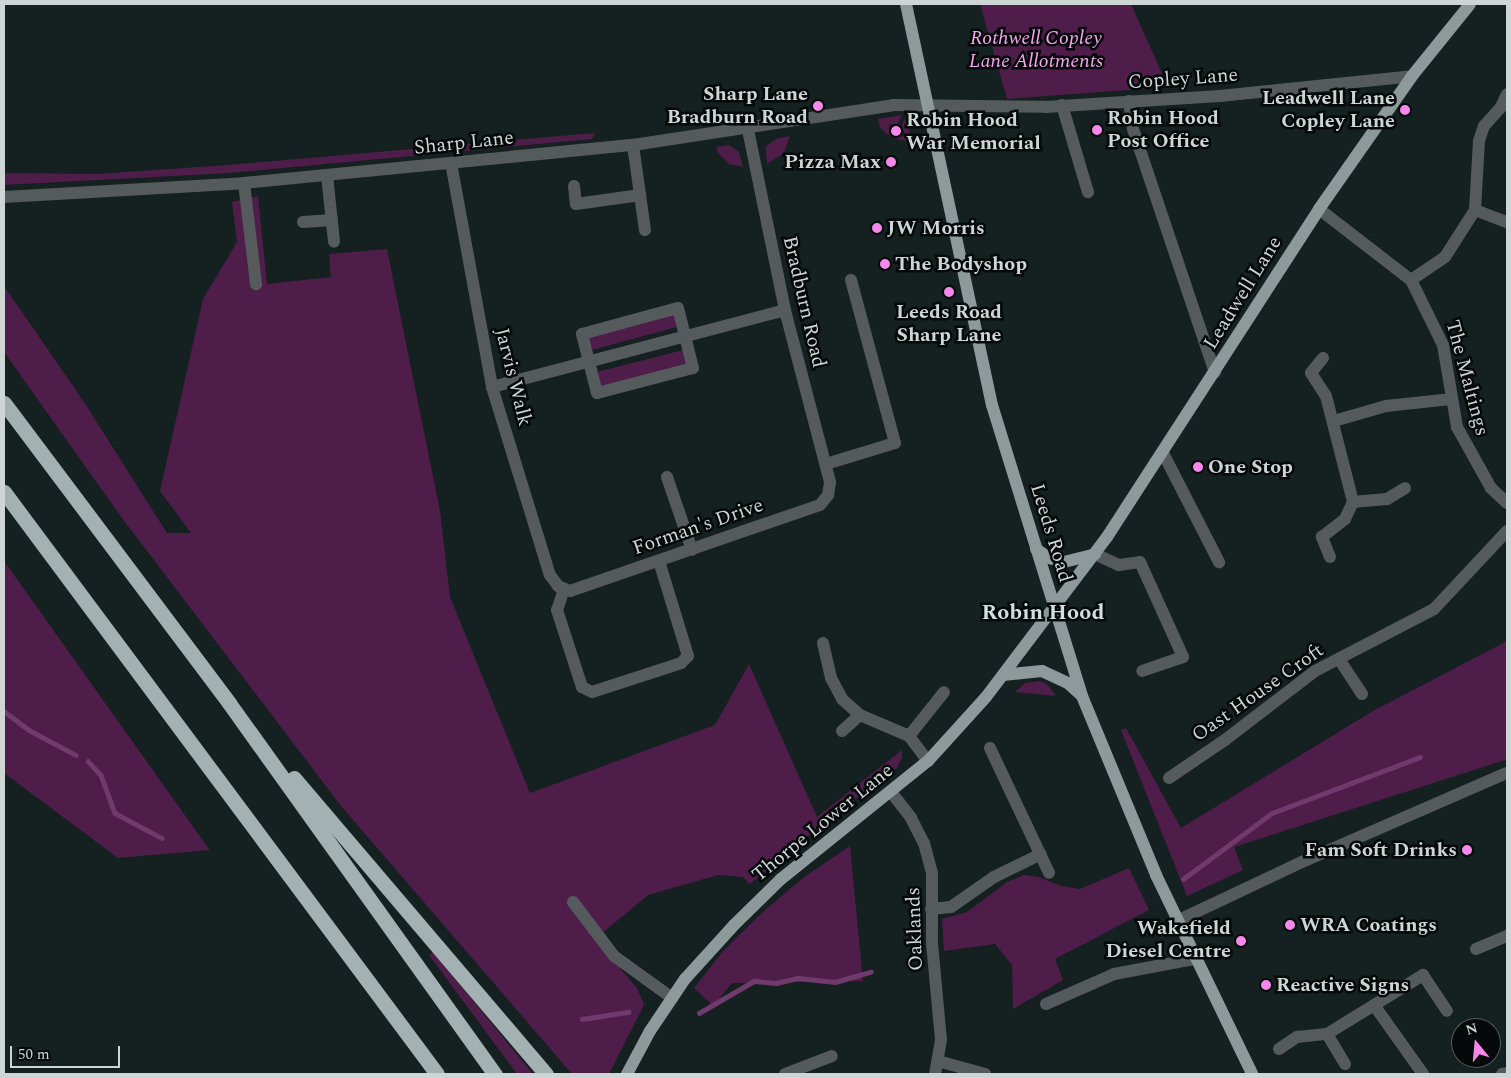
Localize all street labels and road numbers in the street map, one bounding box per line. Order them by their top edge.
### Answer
street label: Copley Lane [1127,63,1239,95]
street label: Sharp Lane [413,126,515,160]
street label: Leadwell Lane [1199,232,1287,354]
street label: Bradburn Road [777,234,831,370]
street label: The Maltings [1440,318,1494,438]
street label: Jarvis Walk [489,325,537,429]
street label: Leeds Road [1025,481,1077,585]
street label: Forman's Drive [630,493,766,561]
street label: Oast House Croft [1188,639,1328,747]
street label: Thorpe Lower Lane [748,759,898,887]
street label: Oaklands [902,887,928,971]

